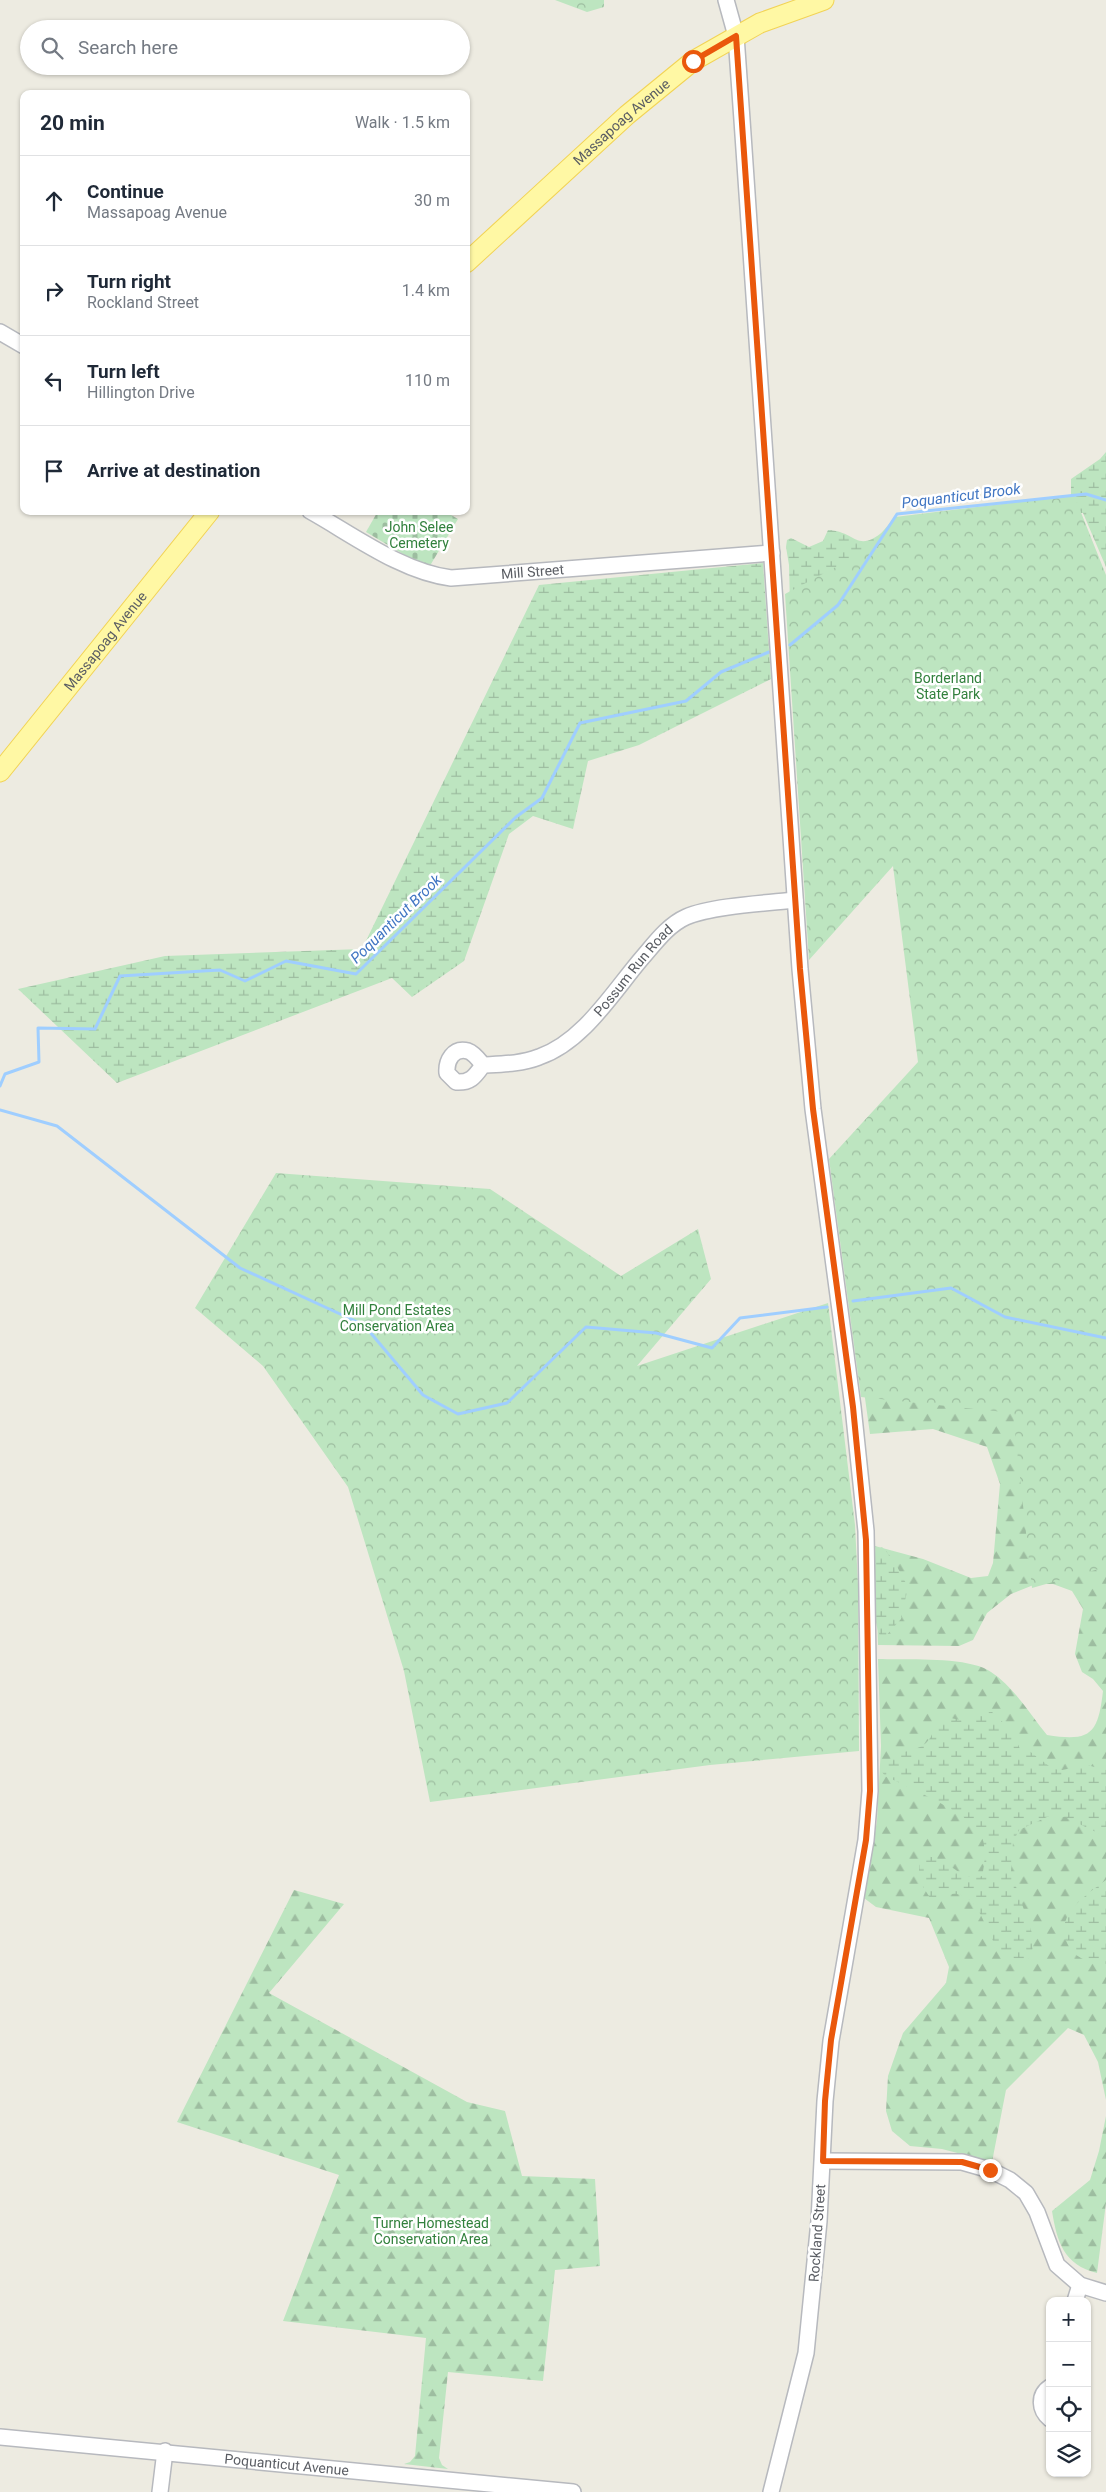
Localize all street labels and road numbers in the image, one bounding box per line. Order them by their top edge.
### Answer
street label: Massapoag Avenue [570,75,673,168]
street label: Mill Street [501,561,565,582]
street label: Massapoag Avenue [61,588,150,694]
street label: Possum Run Road [590,921,676,1020]
street label: Rockland Street [806,2183,828,2282]
street label: Poquanticut Avenue [224,2451,350,2478]

